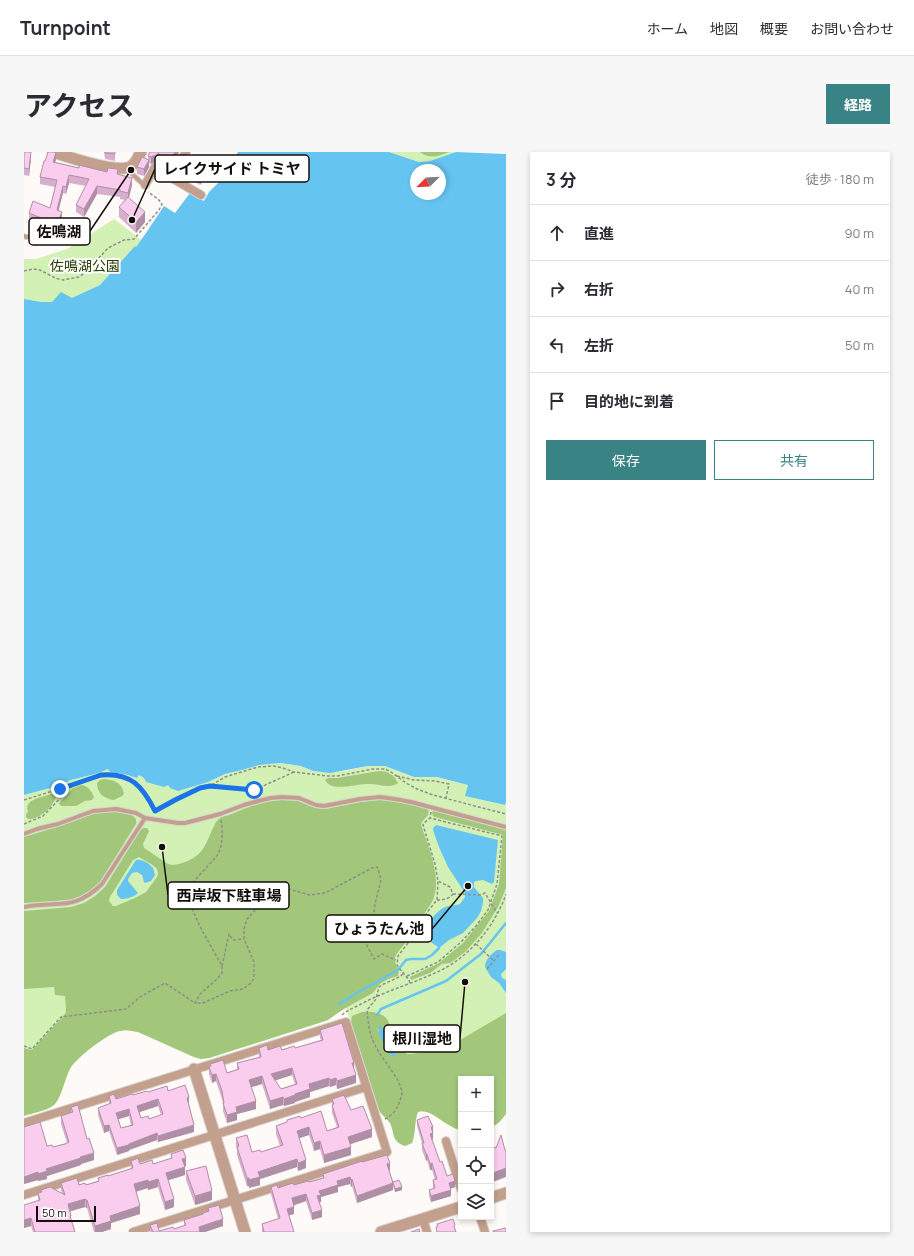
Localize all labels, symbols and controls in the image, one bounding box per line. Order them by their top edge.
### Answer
text: Turnpoint [20,15,111,41]
text: ホーム [646,19,688,38]
text: 地図 [710,19,738,38]
text: 概要 [760,19,788,38]
text: お問い合わせ [810,19,894,38]
button: 経路 [826,84,890,124]
text: アクセス [24,86,135,124]
callout: レイクサイド トミヤ [155,155,309,182]
text: レイクサイド トミヤ [163,158,301,179]
north arrow [410,164,446,200]
text: 3 分 [546,168,576,191]
text: 徒歩 · 180 m [806,170,874,188]
callout: 佐鳴湖 [29,218,90,245]
text: 佐鳴湖 [36,221,82,242]
icon: ahead [546,222,568,244]
text: 直進 [584,223,614,244]
text: 90 m [844,224,874,242]
park label: 佐鳴湖公園 [50,256,120,275]
icon: right [546,278,568,300]
text: 右折 [584,279,614,300]
text: 40 m [845,280,874,298]
icon: left [546,334,568,356]
text: 左折 [584,335,614,356]
text: 50 m [845,336,874,354]
icon: arrive [546,390,568,412]
text: 目的地に到着 [584,391,674,412]
button: 保存 [546,440,706,480]
button: 共有 [714,440,874,480]
route end [51,780,69,798]
route start [245,781,263,799]
callout: 西岸坂下駐車場 [168,882,289,909]
text: 西岸坂下駐車場 [176,885,282,906]
callout: ひょうたん池 [326,915,432,942]
text: ひょうたん池 [334,918,424,939]
callout: 根川湿地 [384,1025,460,1052]
text: 根川湿地 [392,1028,452,1049]
map controls [458,1076,494,1220]
button: + [458,1076,494,1112]
button: − [458,1112,494,1148]
button: locate [458,1148,494,1184]
button: layers [458,1184,494,1220]
scale bar [36,1204,96,1223]
text: 50 m [42,1205,67,1220]

